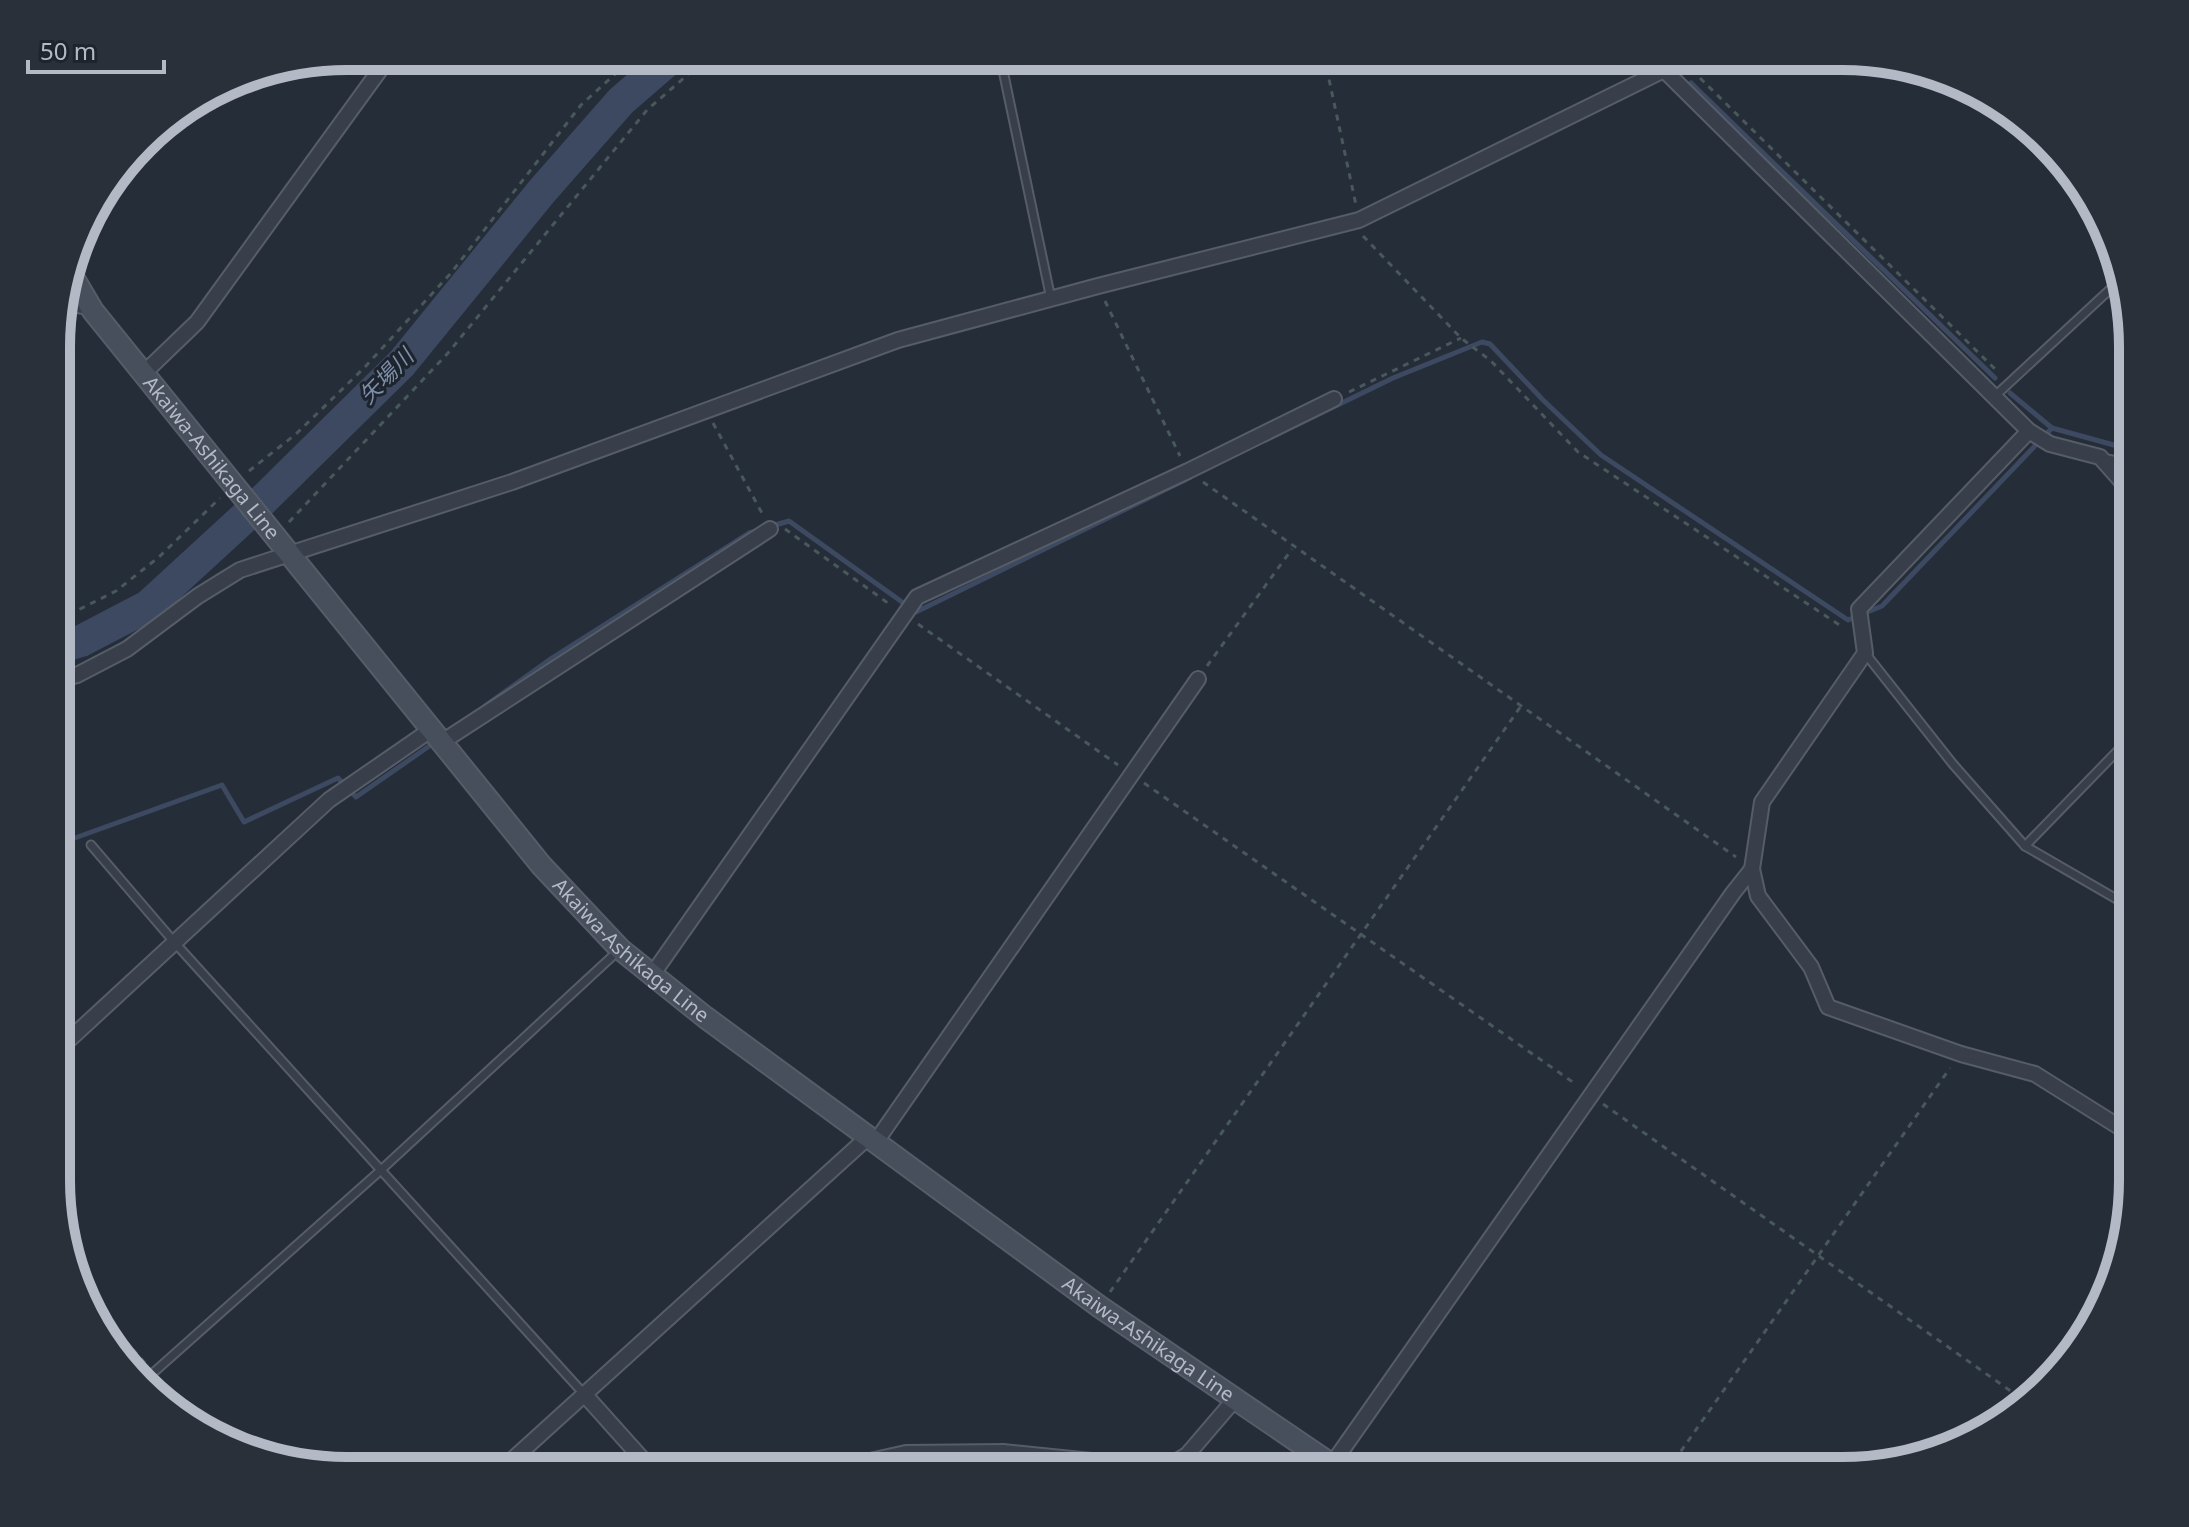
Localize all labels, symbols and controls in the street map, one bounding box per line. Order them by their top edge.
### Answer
scale bar [28,24,164,74]
text: 50 m [40,34,96,67]
water label: 矢場川 [352,340,420,409]
street label: Akaiwa-Ashikaga Line [138,370,286,545]
street label: Akaiwa-Ashikaga Line [547,872,715,1028]
street label: Akaiwa-Ashikaga Line [1057,1270,1240,1408]

